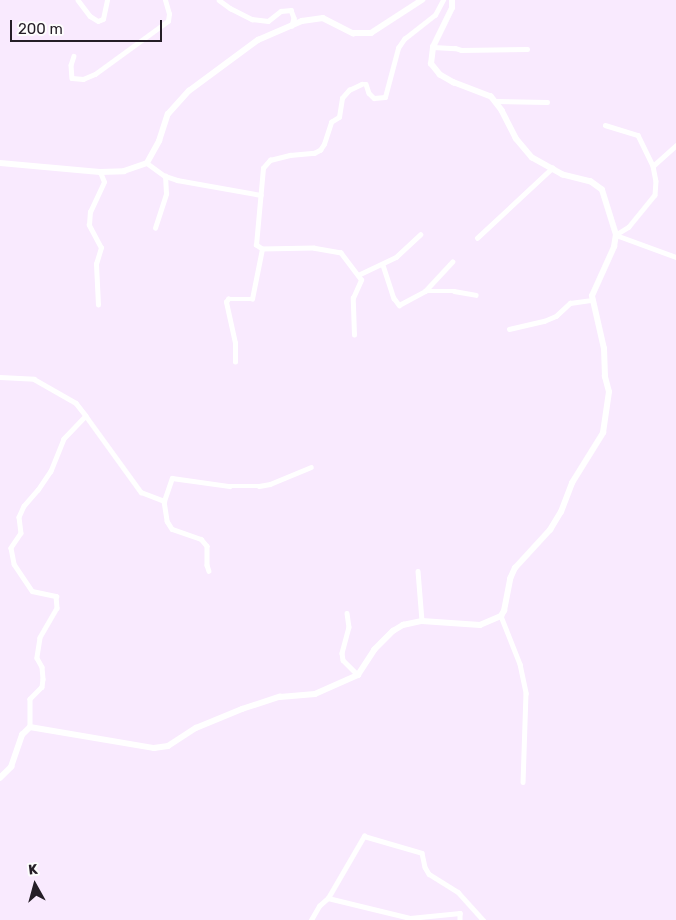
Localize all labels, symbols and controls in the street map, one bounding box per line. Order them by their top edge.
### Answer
scale bar [12,10,165,42]
text: 200 m [18,20,63,38]
north arrow [10,860,60,910]
text: K [27,861,39,879]

